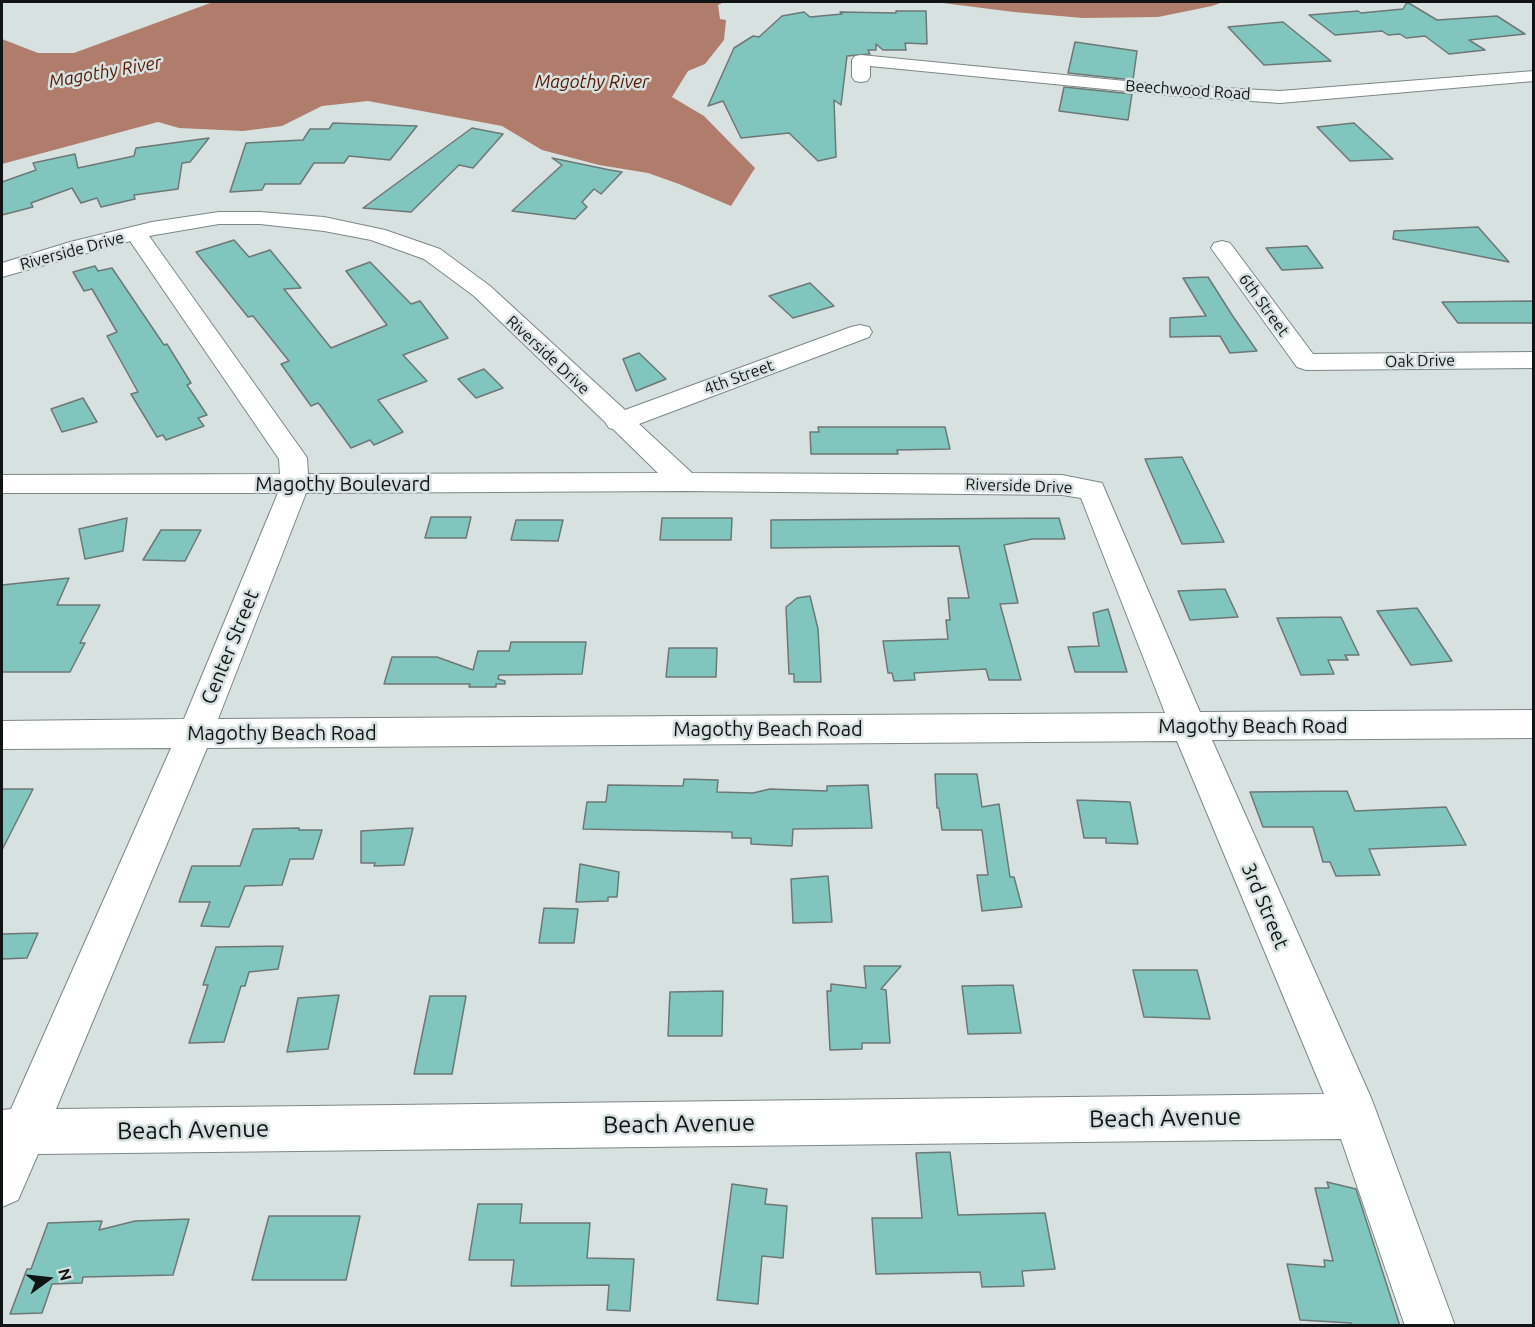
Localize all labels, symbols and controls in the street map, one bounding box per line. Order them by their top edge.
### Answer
water label: Magothy River [47,51,163,93]
water label: Magothy River [535,71,649,93]
street label: Beechwood Road [1125,76,1251,104]
street label: Riverside Drive [18,228,126,274]
street label: 6th Street [1235,270,1293,340]
street label: Riverside Drive [502,311,594,399]
street label: Oak Drive [1385,351,1455,371]
street label: 4th Street [702,356,776,398]
street label: Magothy Boulevard [255,472,431,496]
street label: Riverside Drive [965,475,1073,497]
street label: Center Street [196,586,264,708]
street label: Magothy Beach Road [1158,714,1348,738]
street label: Magothy Beach Road [673,717,863,741]
street label: Magothy Beach Road [187,721,377,745]
street label: 3rd Street [1236,859,1294,953]
street label: Beach Avenue [1089,1102,1241,1134]
street label: Beach Avenue [603,1108,755,1140]
street label: Beach Avenue [117,1114,269,1146]
north arrow [18,1249,78,1309]
text: N [55,1266,76,1282]

